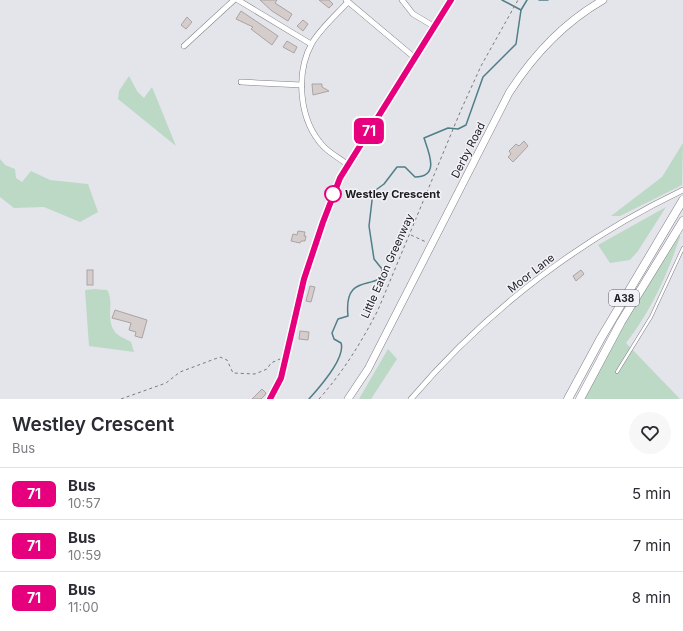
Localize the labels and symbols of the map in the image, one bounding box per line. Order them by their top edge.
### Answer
line badge: 71 [351,118,387,144]
street label: Derby Road [448,120,488,180]
marker: Westley Crescent [324,185,342,203]
place label: Westley Crescent [345,187,440,201]
street label: Little Eaton Greenway [358,211,416,321]
street label: Moor Lane [505,250,557,296]
road number: A38 [609,290,639,306]

